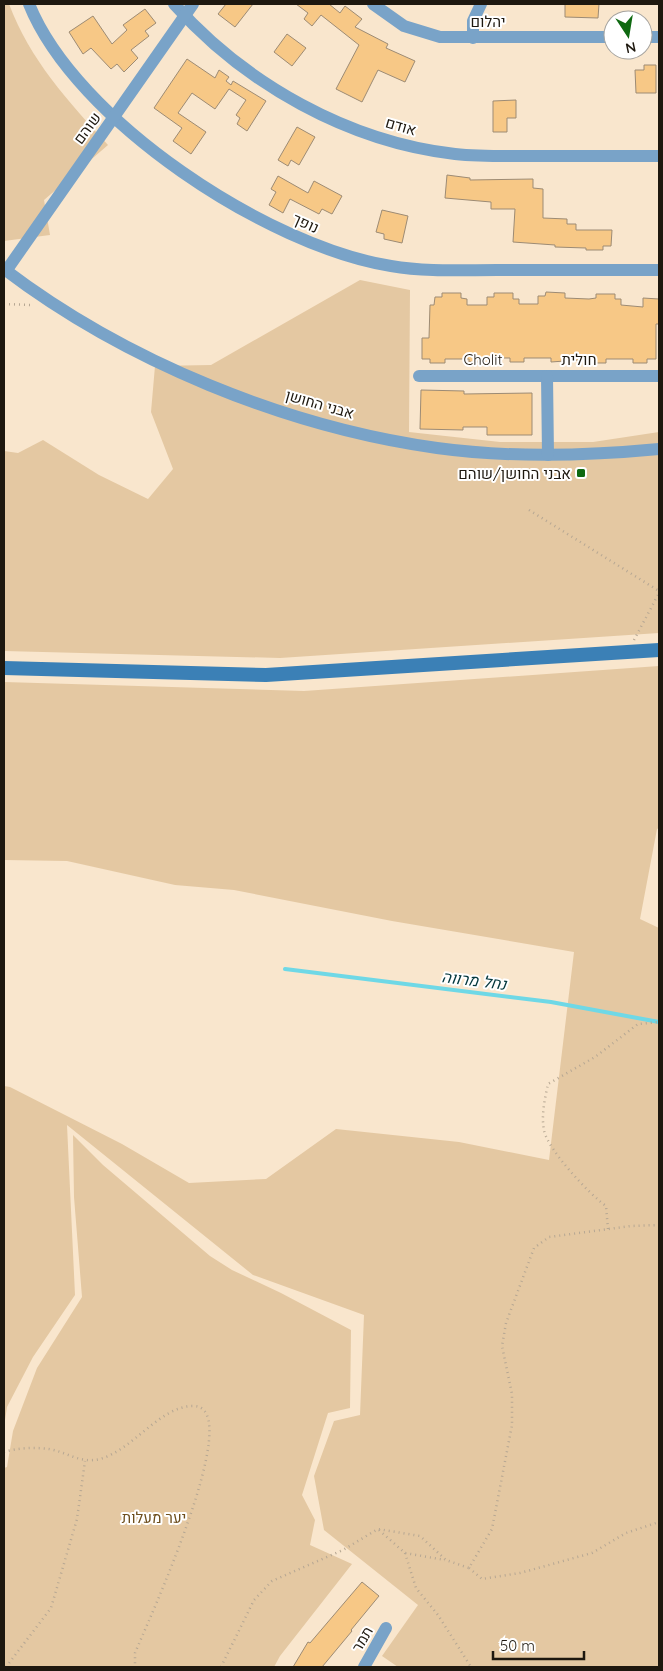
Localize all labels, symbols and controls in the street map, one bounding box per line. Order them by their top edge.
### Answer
north arrow [603,10,653,60]
street label: יהלום [470,12,506,31]
text: N [624,38,638,58]
street label: שוהם [69,108,105,148]
street label: אודם [383,113,419,139]
street label: נופך [290,209,322,237]
street label: Cholit [463,350,503,369]
street label: חולית [561,350,597,369]
street label: אבני החושן [284,385,356,423]
place label: אבני החושן/שוהם [458,464,571,483]
marker: אבני החושן/שוהם [575,467,587,479]
water label: נחל מרווה [441,966,509,994]
park label: יער מעלות [122,1508,186,1527]
street label: תמר [347,1623,377,1655]
scale bar [493,1628,584,1660]
text: 50 m [500,1636,535,1655]

